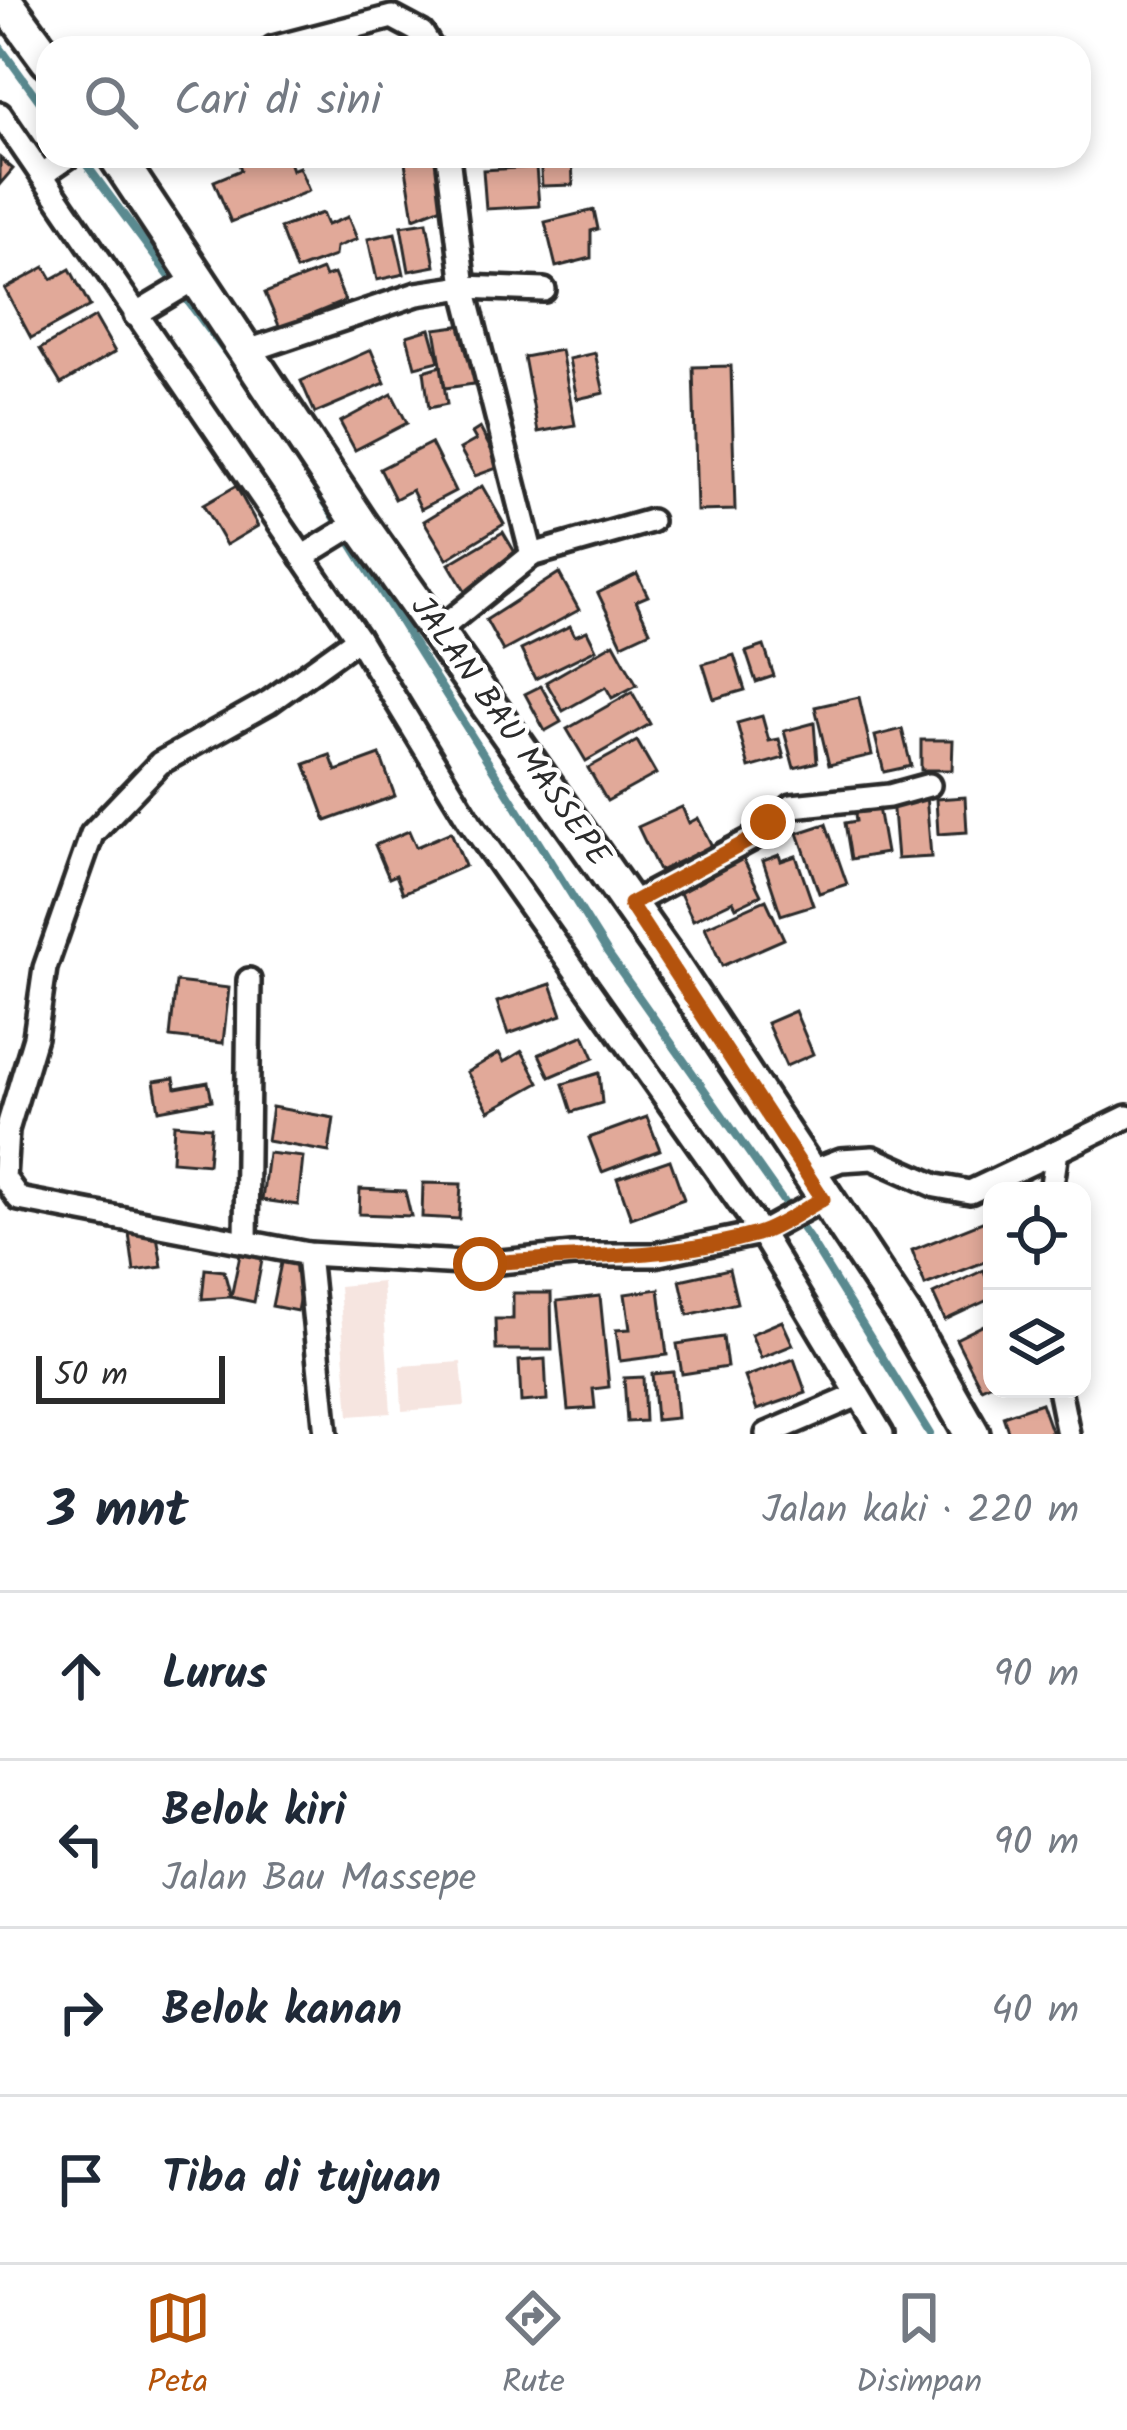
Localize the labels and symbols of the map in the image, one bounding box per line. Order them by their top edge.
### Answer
street label: JALAN BAU MASSEPE [395,585,623,879]
route end [741,795,795,849]
route start [453,1237,507,1291]
scale bar [36,1350,225,1403]

